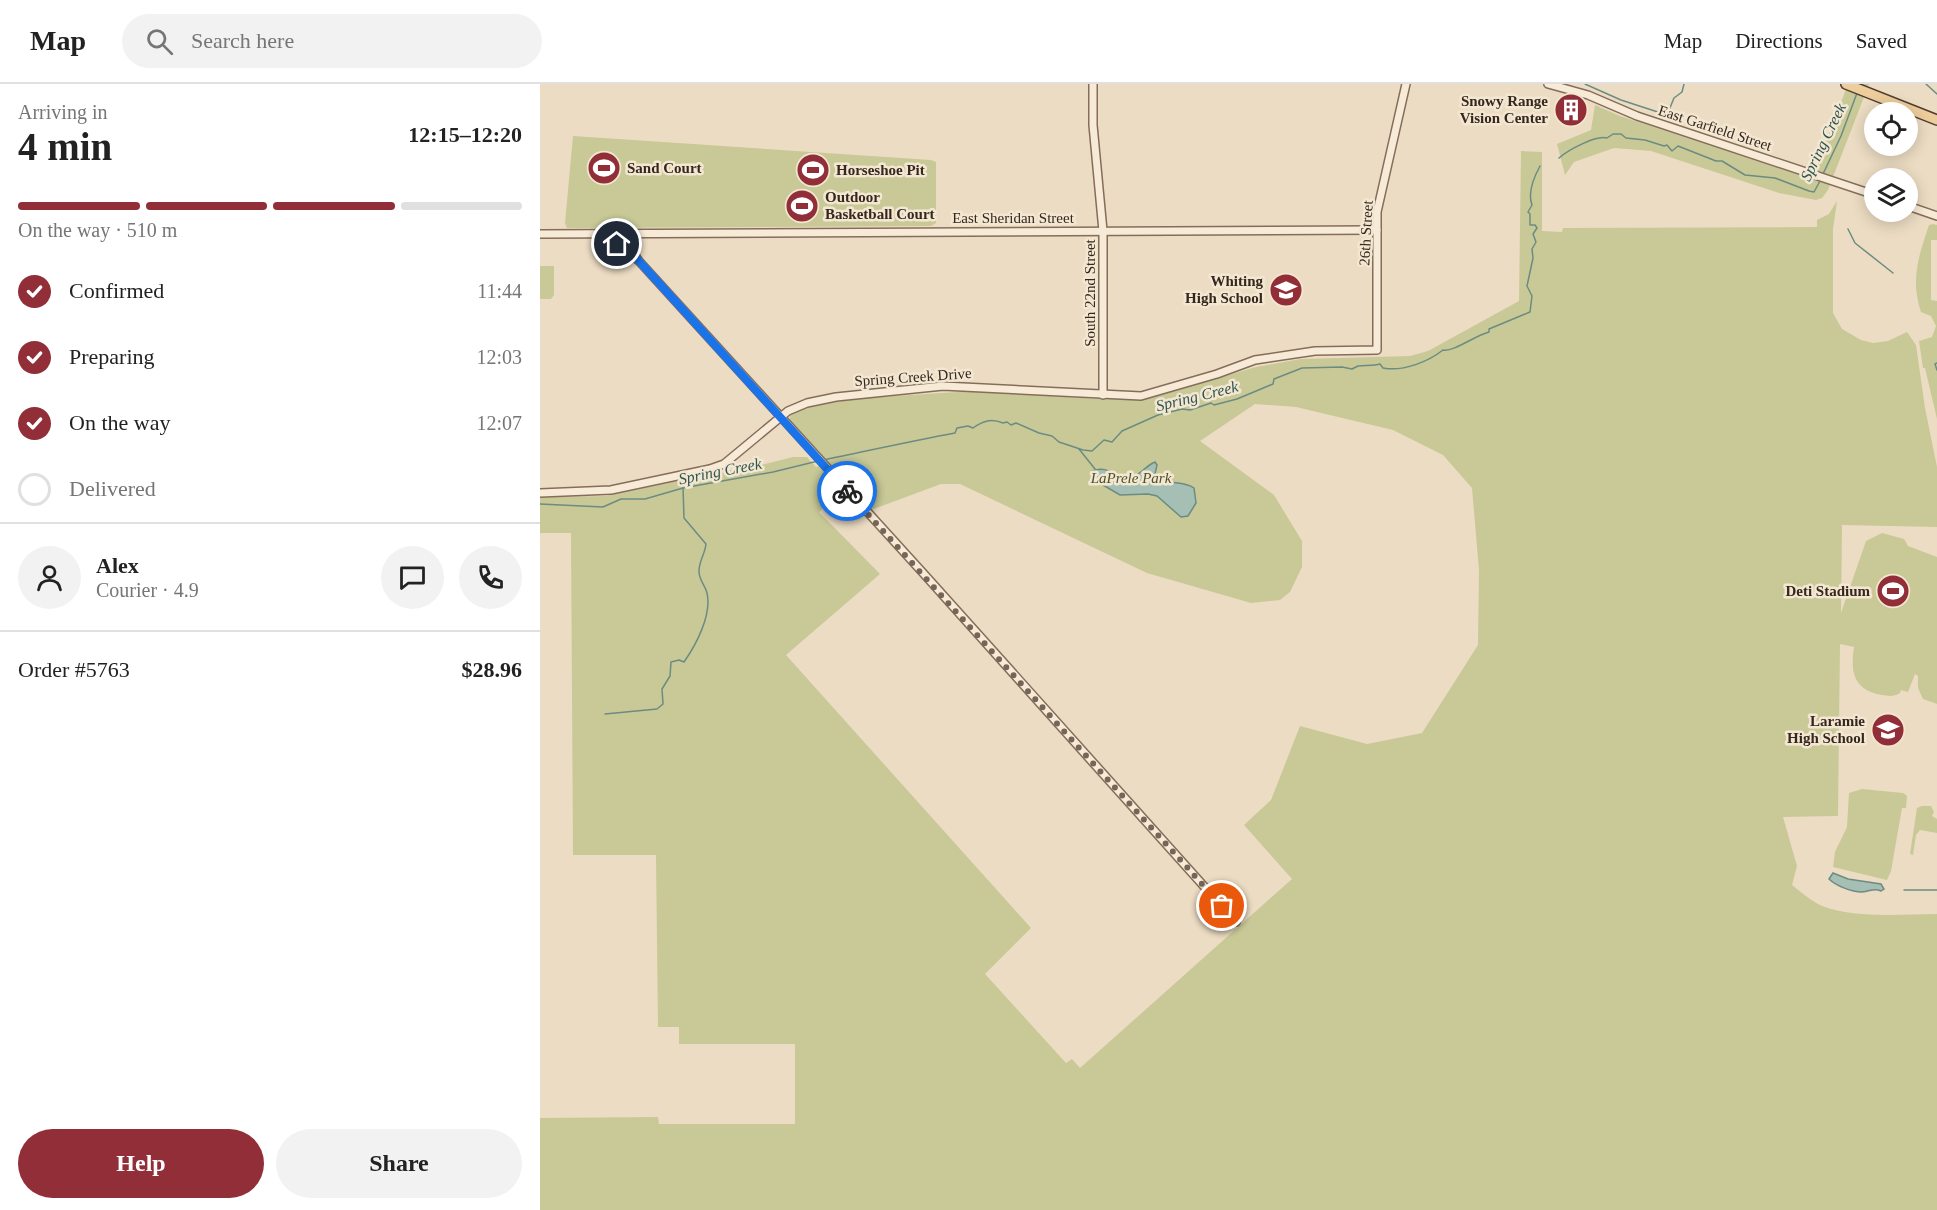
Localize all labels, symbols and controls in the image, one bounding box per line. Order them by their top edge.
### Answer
search box [122,14,542,68]
text: Map [30,25,86,56]
icon: search [143,25,176,58]
text: Search here [191,28,294,53]
text: Map [1664,29,1702,53]
text: Directions [1735,29,1823,53]
text: Saved [1856,29,1907,53]
building icon: Snowy Range Vision Center [1553,92,1589,128]
place label: Snowy Range Vision Center [1460,93,1548,126]
water label: Spring Creek [1797,100,1850,184]
text: Arriving in [18,101,107,123]
street label: East Garfield Street [1656,102,1775,154]
map controls [1864,102,1918,222]
button: locate [1864,102,1918,156]
text: 12:15–12:20 [408,122,522,147]
text: 4 min [18,125,112,168]
sports icon: Sand Court [586,150,622,186]
sports icon: Horseshoe Pit [795,152,831,188]
place label: Sand Court [627,160,702,176]
place label: Horseshoe Pit [836,162,925,178]
button: layers [1864,168,1918,222]
sports icon: Outdoor Basketball Court [784,188,820,224]
place label: Outdoor Basketball Court [825,189,935,222]
street label: 26th Street [1356,199,1376,266]
street label: East Sheridan Street [952,210,1075,226]
pin [591,218,642,269]
text: On the way · 510 m [18,219,177,241]
icon: home [600,227,633,260]
street label: South 22nd Street [1082,238,1098,347]
school or university icon: Whiting High School [1268,272,1304,308]
place label: Whiting High School [1185,273,1263,306]
icon: check [18,275,51,308]
text: Confirmed [69,278,164,303]
text: 11:44 [477,280,522,302]
icon: check [18,341,51,374]
text: Preparing [69,344,155,369]
text: 12:03 [476,346,522,368]
street label: Spring Creek Drive [854,365,972,389]
water label: Spring Creek [1154,377,1241,415]
icon: check [18,407,51,440]
text: On the way [69,410,170,435]
text: 12:07 [476,412,522,434]
water label: Spring Creek [677,454,764,488]
courier [817,461,877,521]
park label: LaPrele Park [1090,470,1172,486]
icon: bike [831,475,864,508]
text: Delivered [69,476,156,501]
button: person [18,546,81,609]
button: chat [381,546,444,609]
button: phone [459,546,522,609]
text: Alex [96,553,139,578]
sports icon: Deti Stadium [1875,573,1911,609]
text: Courier · 4.9 [96,579,199,601]
place label: Deti Stadium [1785,583,1870,599]
text: Order #5763 [18,657,130,682]
text: $28.96 [462,657,522,682]
school or university icon: Laramie High School [1870,712,1906,748]
place label: Laramie High School [1787,713,1865,746]
pin [1196,880,1247,931]
icon: bag [1205,889,1238,922]
button: Help [18,1129,264,1198]
button: Share [276,1129,522,1198]

